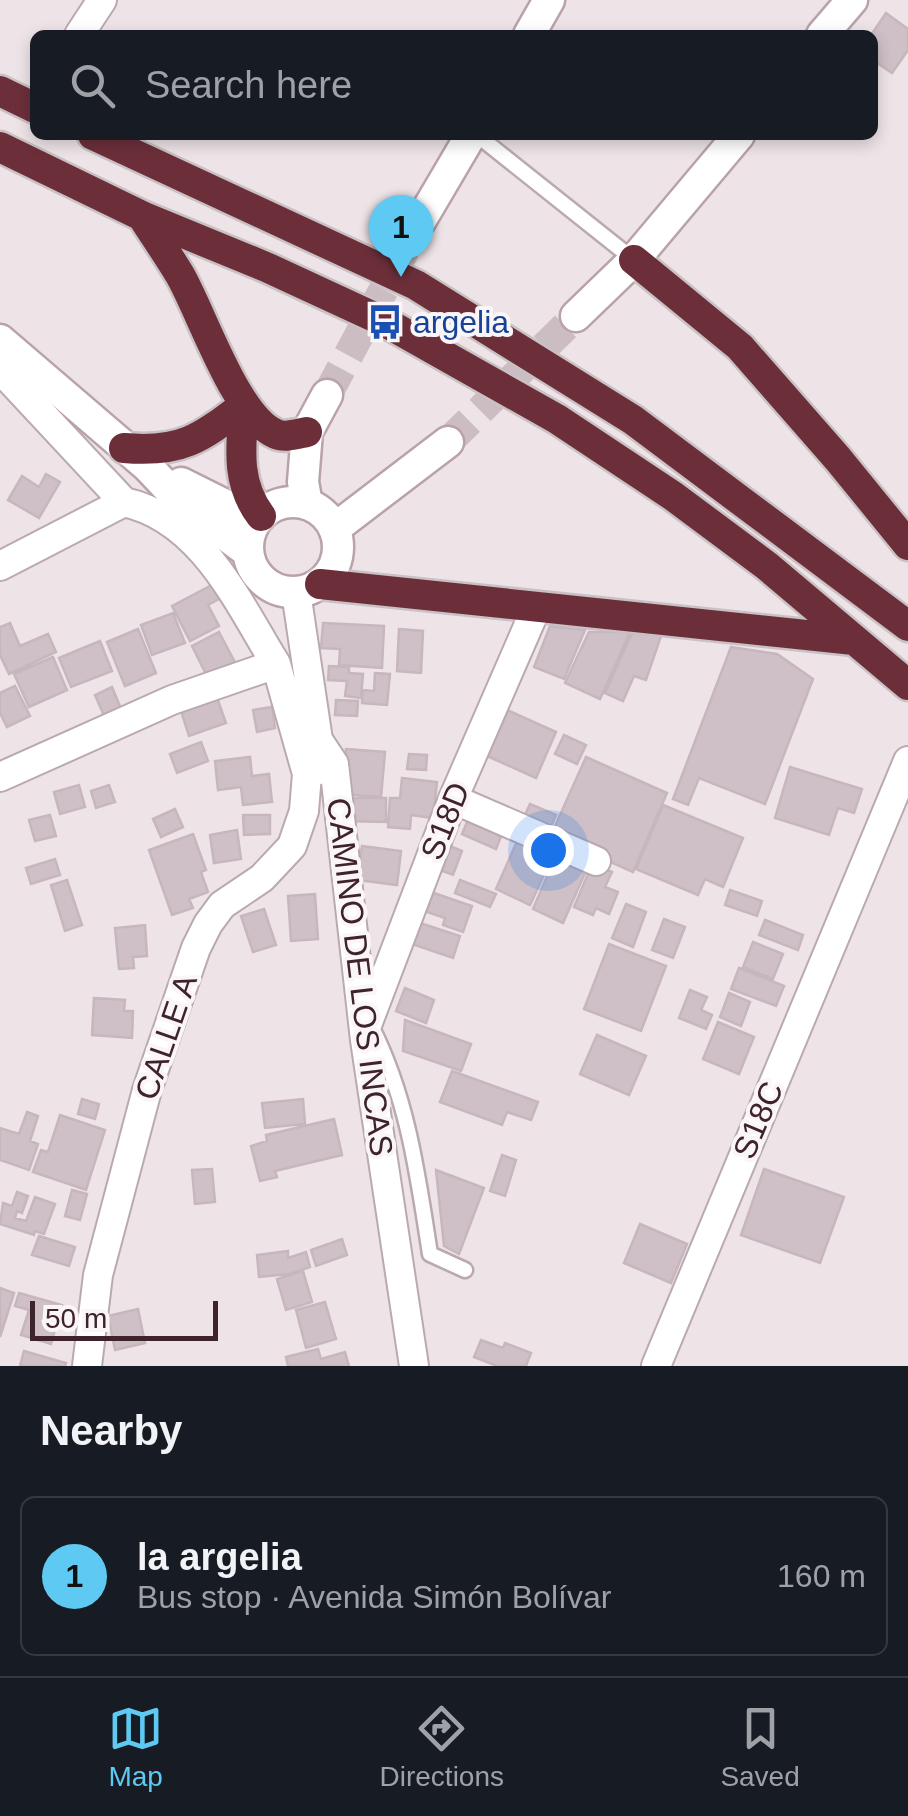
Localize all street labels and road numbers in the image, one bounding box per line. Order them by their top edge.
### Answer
street label: S18D [413,777,477,865]
street label: CAMINO DE LOS INCAS [320,796,400,1158]
street label: CALLE A [128,969,204,1104]
street label: S18C [726,1076,790,1164]

